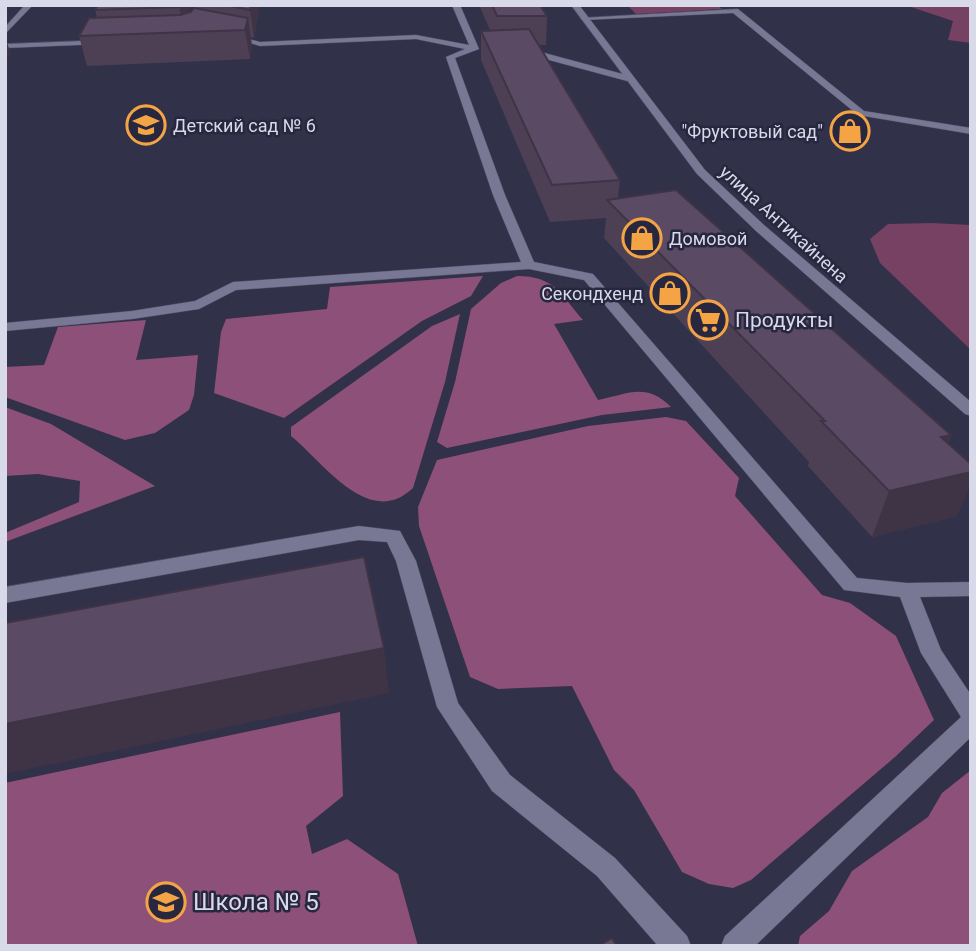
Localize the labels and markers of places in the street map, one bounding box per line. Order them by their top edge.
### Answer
school or university icon: Детский сад № 6 [125,104,167,146]
shop icon: "Фруктовый сад" [829,110,871,152]
place label: Детский сад № 6 [173,115,316,136]
place label: "Фруктовый сад" [682,121,823,142]
shop icon: Домовой [621,217,663,259]
place label: Домовой [669,228,747,249]
shop icon: Секондхенд [649,272,691,314]
place label: Секондхенд [541,283,643,304]
supermarket icon: Продукты [687,299,729,341]
place label: Продукты [735,308,833,332]
school or university icon: Школа № 5 [145,881,187,923]
place label: Школа № 5 [193,888,319,916]

